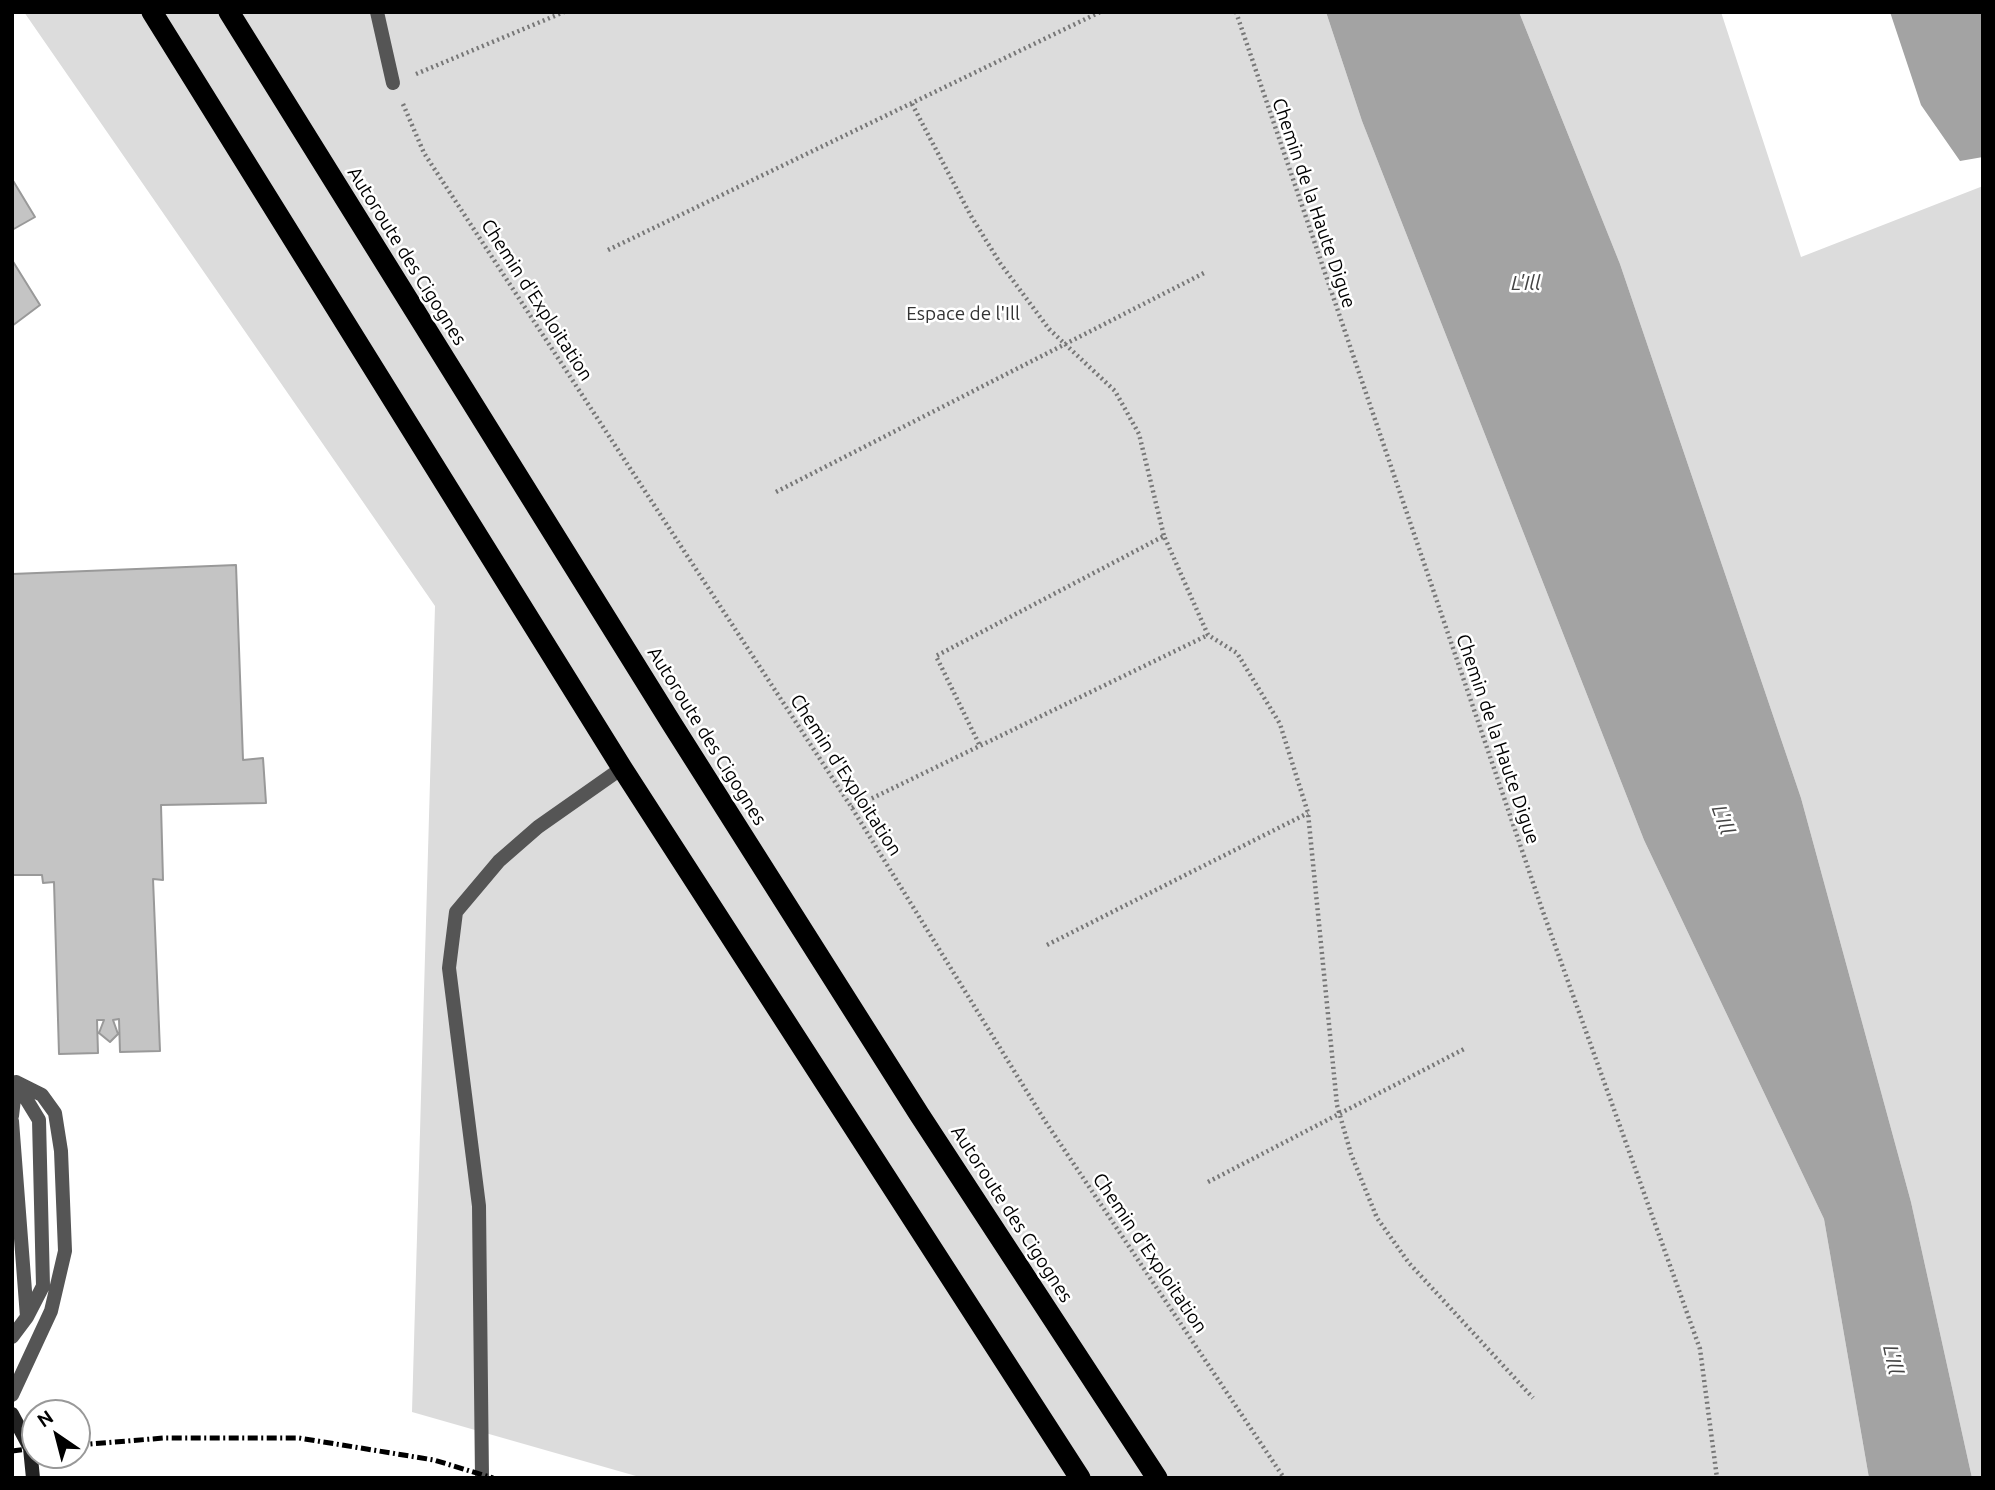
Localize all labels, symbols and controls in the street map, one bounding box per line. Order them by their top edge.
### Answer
street label: Chemin de la Haute Digue [1267,95,1361,311]
street label: Autoroute des Cigognes [343,163,471,349]
street label: Chemin d'Exploitation [476,215,598,385]
water label: L'Ill [1511,270,1541,296]
park label: Espace de l'Ill [906,303,1020,325]
street label: Chemin de la Haute Digue [1451,631,1545,847]
street label: Autoroute des Cigognes [643,643,771,829]
street label: Chemin d'Exploitation [785,690,907,860]
water label: L'Ill [1706,802,1740,838]
street label: Autoroute des Cigognes [946,1121,1078,1307]
street label: Chemin d'Exploitation [1088,1169,1212,1337]
water label: L'Ill [1878,1343,1908,1377]
north arrow [21,1399,91,1469]
text: N [33,1405,57,1432]

